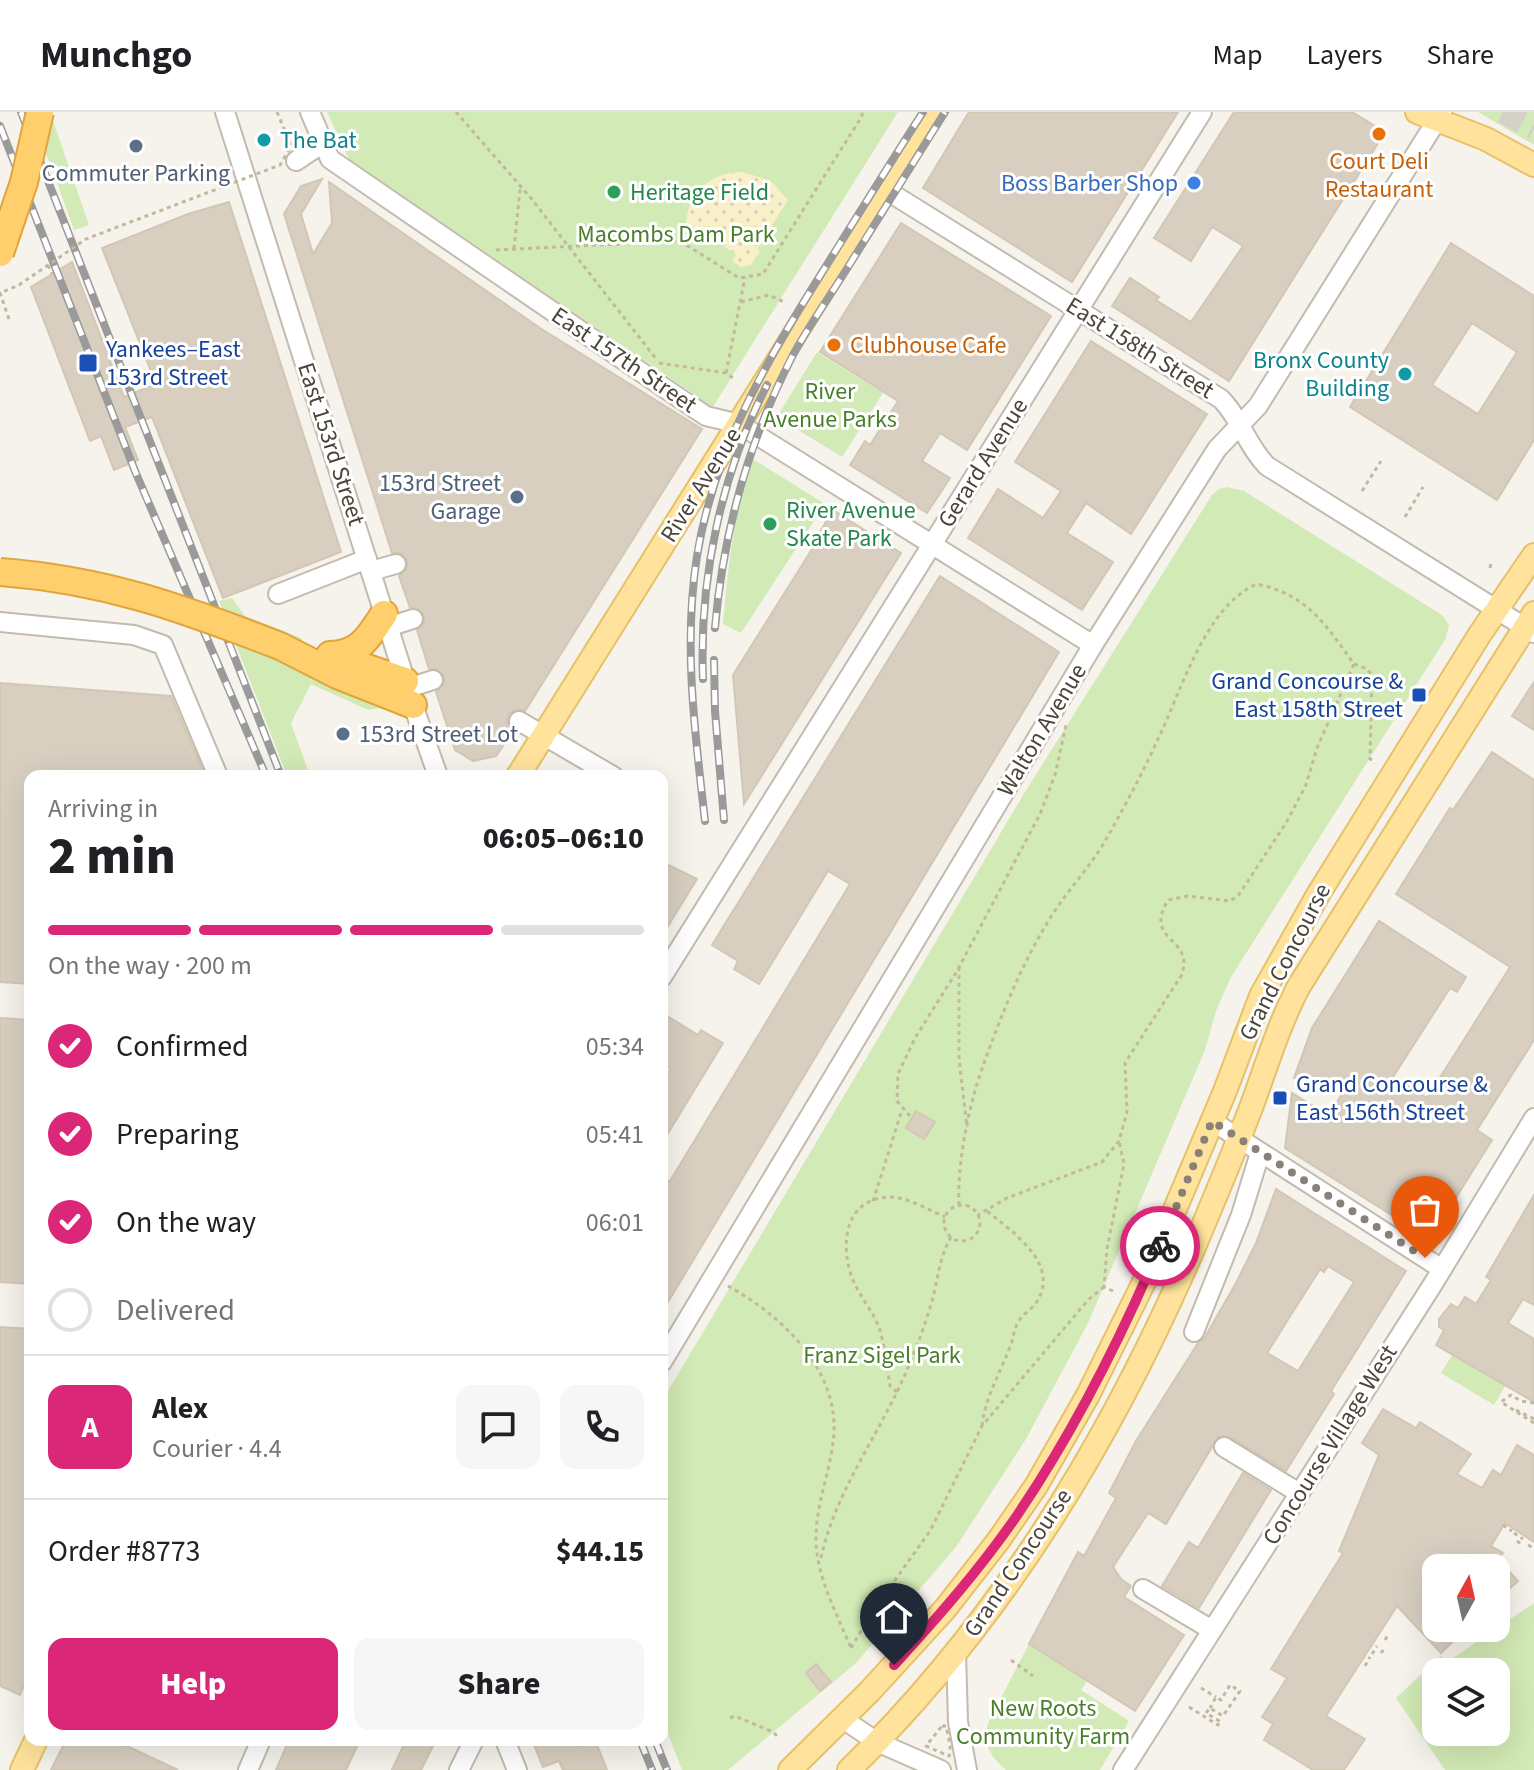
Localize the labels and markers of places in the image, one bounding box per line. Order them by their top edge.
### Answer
place label: The Bat [280,123,357,158]
marker: Court Deli Restaurant [1370,125,1388,143]
marker: The Bat [255,131,273,149]
marker: Commuter Parking [127,137,145,155]
place label: Court Deli Restaurant [1325,144,1433,207]
place label: Commuter Parking [42,156,230,191]
place label: Boss Barber Shop [1001,166,1178,201]
marker: Boss Barber Shop [1185,174,1203,192]
place label: Heritage Field [630,175,769,210]
marker: Heritage Field [605,183,623,201]
place label: Clubhouse Cafe [850,328,1007,363]
place label: Yankees–East 153rd Street [105,332,241,395]
marker: Clubhouse Cafe [825,336,843,354]
place label: Bronx County Building [1253,343,1389,406]
marker: Yankees–East 153rd Street [77,352,99,374]
marker: Bronx County Building [1396,365,1414,383]
place label: 153rd Street Garage [379,466,501,529]
marker: 153rd Street Garage [508,488,526,506]
place label: River Avenue Skate Park [786,493,916,556]
marker: River Avenue Skate Park [761,515,779,533]
place label: Grand Concourse & East 158th Street [1211,664,1403,727]
marker: Grand Concourse & East 158th Street [1410,686,1428,704]
place label: 153rd Street Lot [359,717,518,752]
marker: 153rd Street Lot [334,725,352,743]
place label: Grand Concourse & East 156th Street [1296,1067,1488,1130]
marker: Grand Concourse & East 156th Street [1271,1089,1289,1107]
pin [1391,1176,1459,1258]
pin [860,1583,928,1665]

